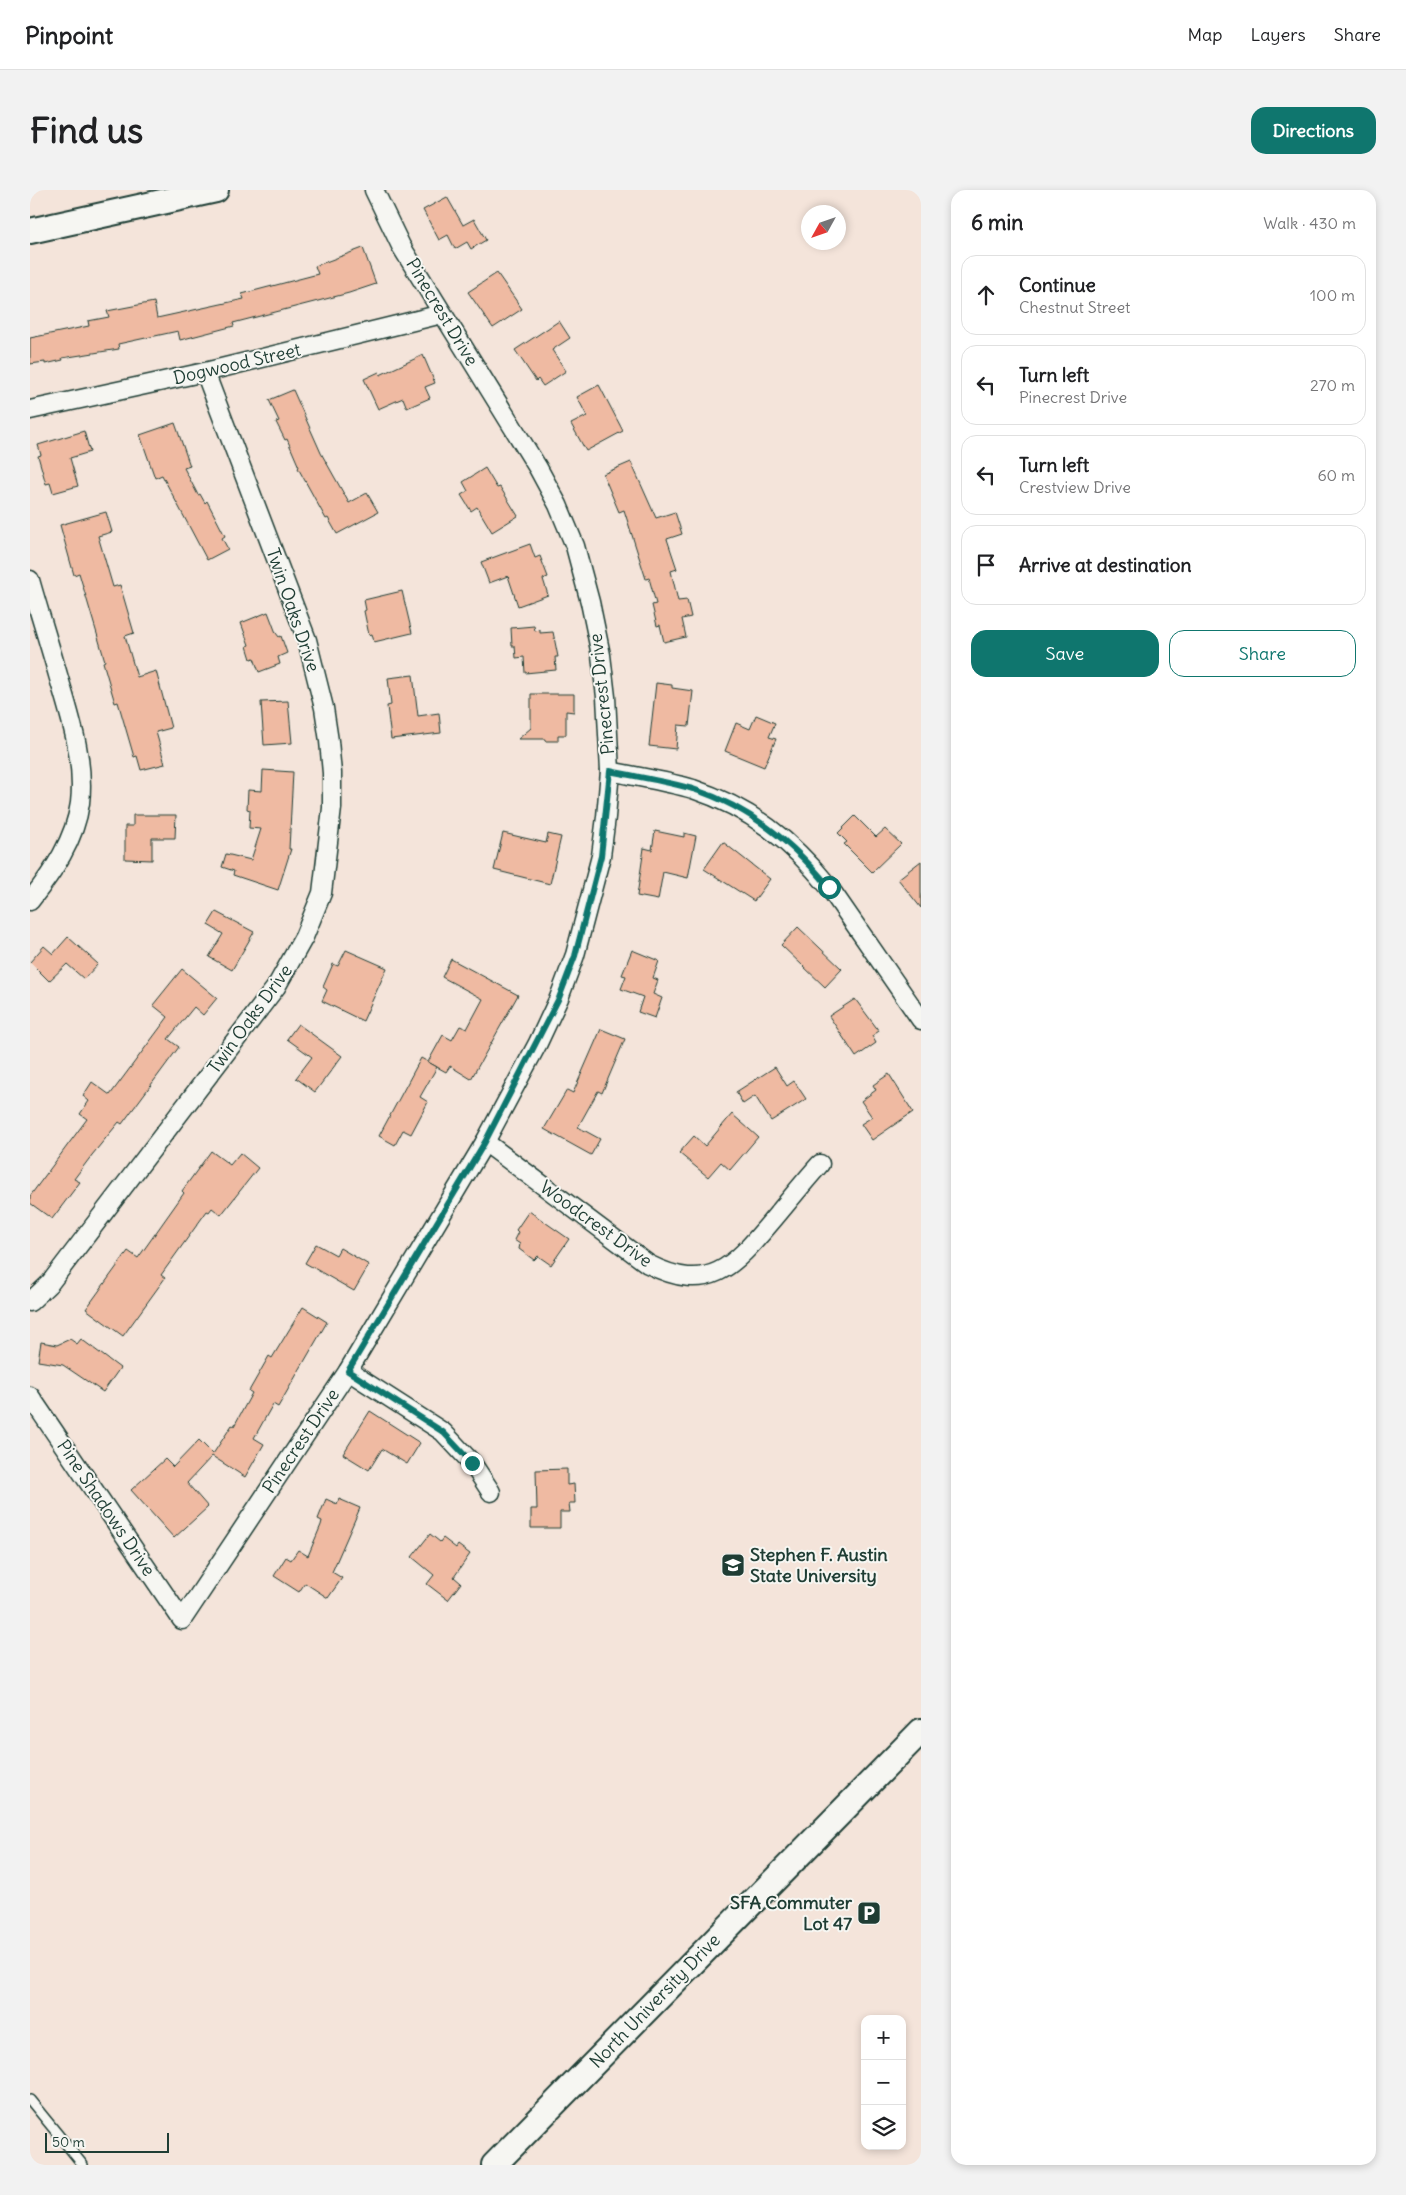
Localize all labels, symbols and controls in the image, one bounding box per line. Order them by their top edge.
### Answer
text: Pinpoint [25,20,113,50]
text: Map [1187,23,1222,46]
text: Layers [1250,23,1306,46]
text: Share [1334,23,1381,46]
button: Directions [1251,107,1376,154]
text: Find us [30,108,143,152]
north arrow [801,205,846,250]
text: 6 min [971,209,1023,236]
text: Walk · 430 m [1263,213,1356,233]
street label: Pinecrest Drive [401,254,484,370]
text: Continue [1019,273,1096,297]
icon: ahead [972,281,1000,309]
text: 100 m [1310,285,1355,305]
text: Chestnut Street [1019,297,1131,317]
street label: Dogwood Street [171,338,303,389]
text: Turn left [1019,363,1089,387]
icon: left [972,371,1000,399]
text: 270 m [1310,375,1355,395]
text: Pinecrest Drive [1019,387,1127,407]
text: Turn left [1019,453,1089,477]
icon: left [972,461,1000,489]
text: 60 m [1317,465,1355,485]
text: Crestview Drive [1019,477,1131,497]
street label: Twin Oaks Drive [261,545,325,675]
icon: arrive [972,551,1000,579]
text: Arrive at destination [1019,553,1192,577]
button: Save [971,630,1159,677]
button: Share [1169,630,1356,677]
street label: Pinecrest Drive [584,632,619,756]
route start [818,876,841,899]
street label: Twin Oaks Drive [202,960,297,1078]
street label: Woodcrest Drive [536,1175,657,1272]
street label: Pinecrest Drive [257,1384,344,1498]
street label: Pine Shadows Drive [52,1435,161,1580]
route end [461,1452,484,1475]
place label: Stephen F. Austin State University [750,1543,888,1587]
school or university icon: Stephen F. Austin State University [720,1552,746,1578]
place label: SFA Commuter Lot 47 [730,1891,853,1935]
parking icon: SFA Commuter Lot 47 [856,1900,882,1926]
street label: North University Drive [584,1929,725,2073]
map controls [861,2015,906,2150]
button: + [861,2015,906,2060]
button: − [861,2060,906,2105]
button: layers [861,2105,906,2150]
scale bar [45,2130,169,2153]
text: 50 m [52,2133,85,2151]

